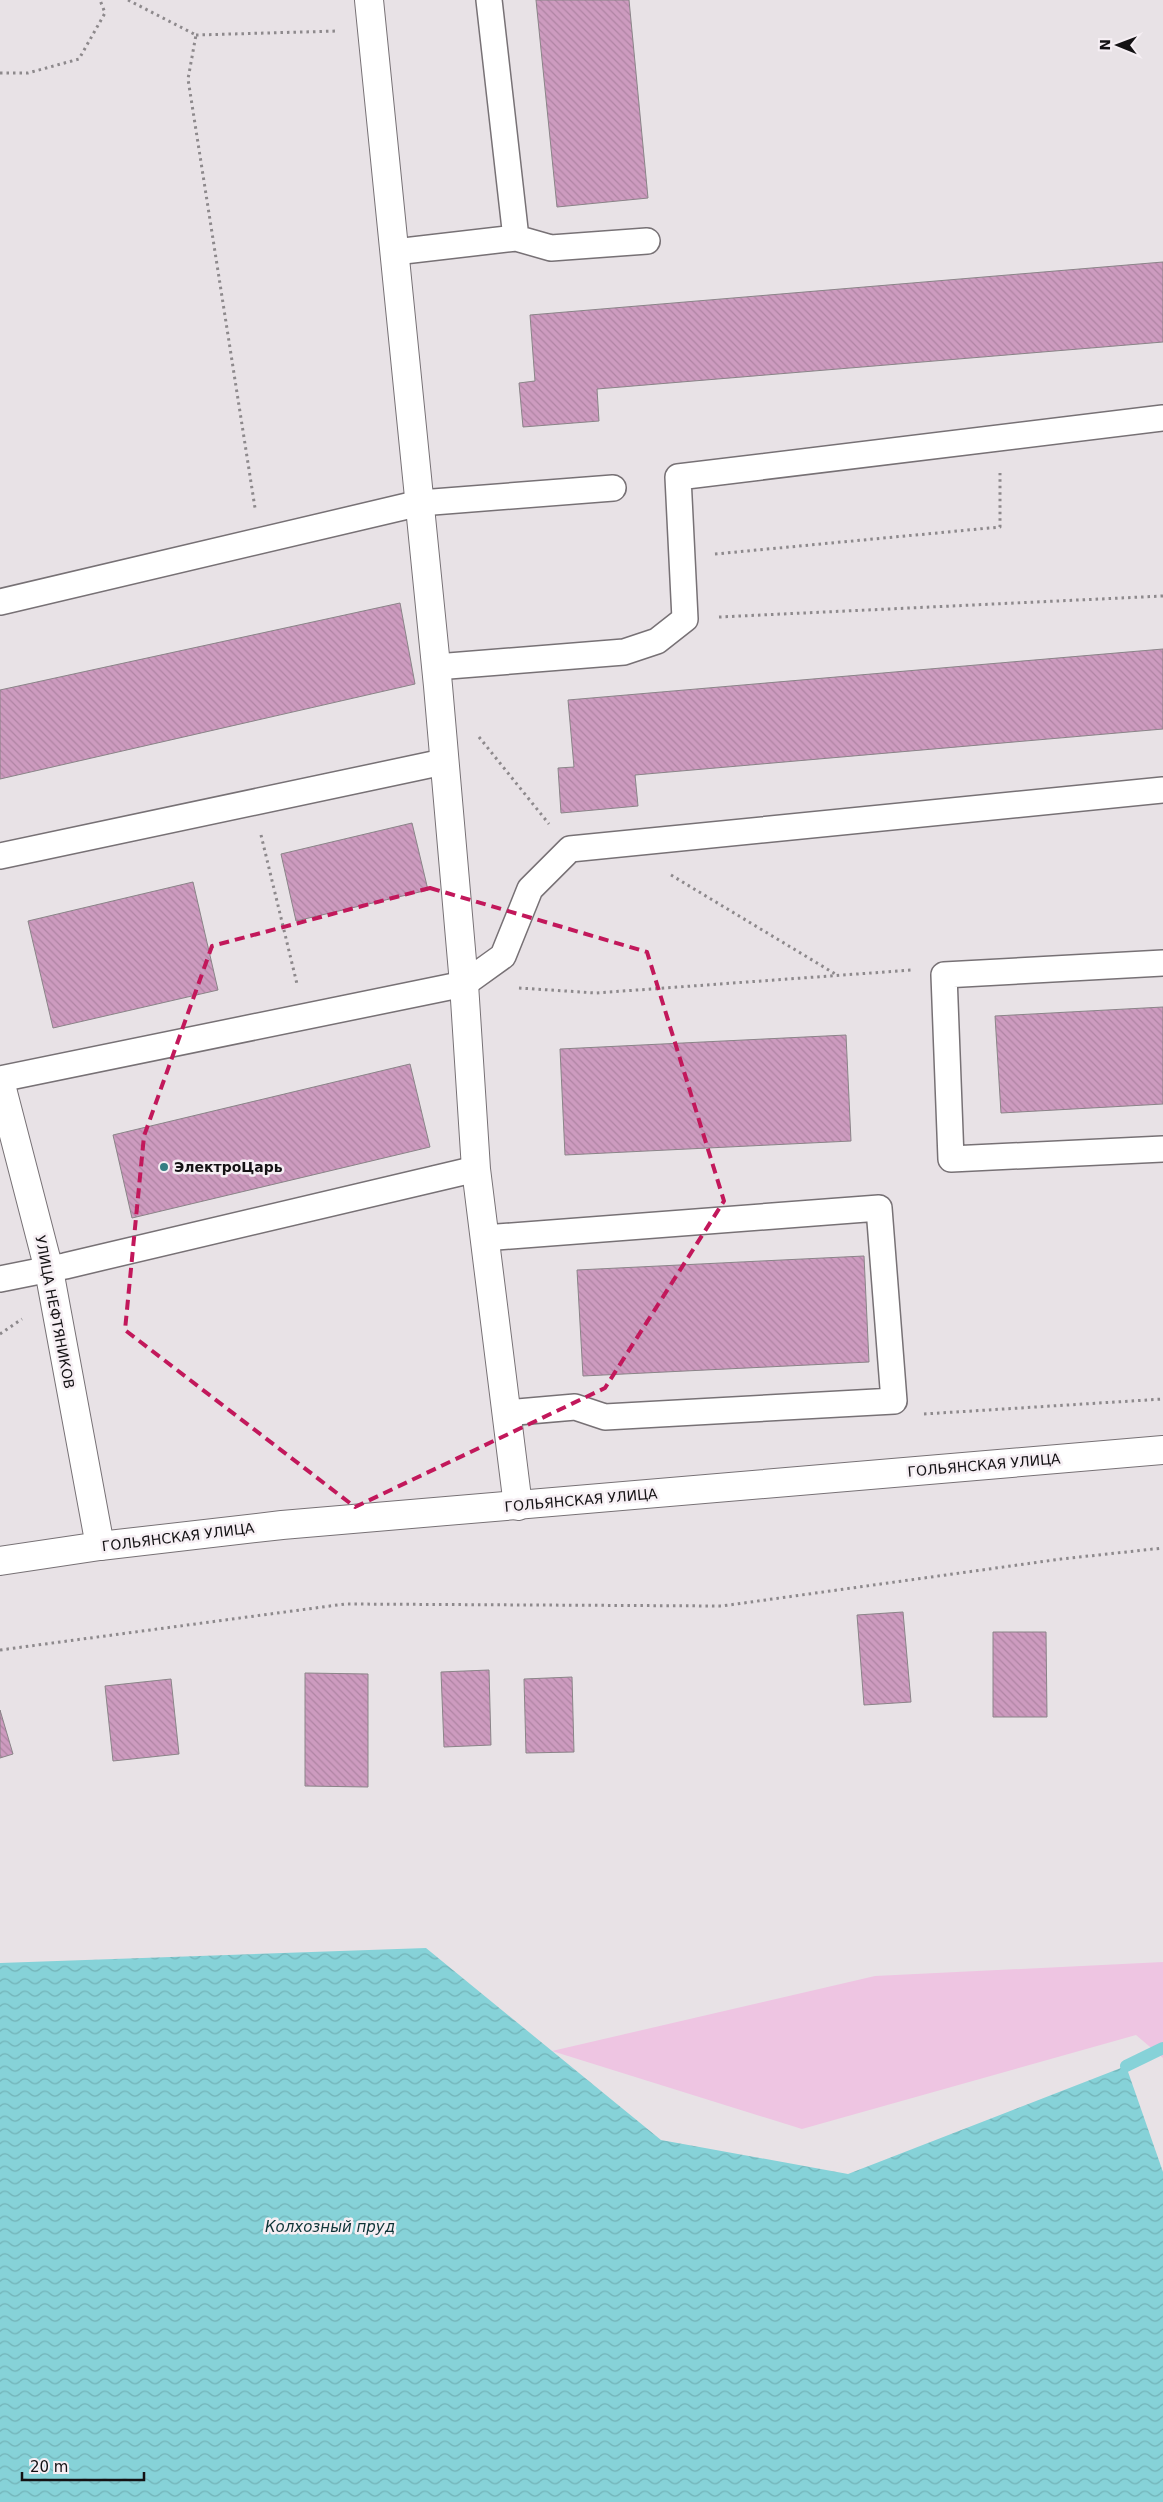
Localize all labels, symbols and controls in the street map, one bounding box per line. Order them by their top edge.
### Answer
north arrow [1093,20,1143,70]
text: N [1097,39,1113,51]
place label: ЭлектроЦарь [174,1159,283,1175]
marker: ЭлектроЦарь [158,1161,170,1173]
street label: УЛИЦА НЕФТЯНИКОВ [32,1234,78,1390]
street label: ГОЛЬЯНСКАЯ УЛИЦА [907,1450,1062,1480]
street label: ГОЛЬЯНСКАЯ УЛИЦА [504,1485,659,1515]
street label: ГОЛЬЯНСКАЯ УЛИЦА [101,1520,256,1554]
water label: Колхозный пруд [265,2218,395,2236]
scale bar [22,2450,145,2482]
text: 20 m [30,2458,68,2476]

